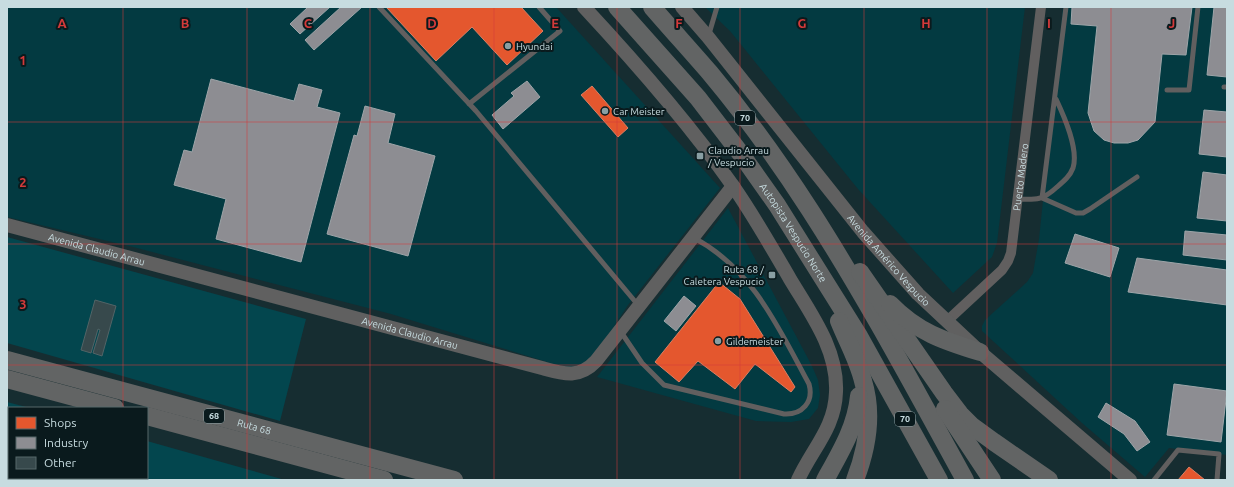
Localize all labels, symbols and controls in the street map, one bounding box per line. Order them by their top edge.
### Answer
text: A [57,16,67,30]
text: B [181,16,190,30]
text: C [304,16,313,30]
text: D [427,16,437,30]
text: E [551,16,559,30]
text: F [675,16,683,30]
text: G [798,16,807,30]
text: H [921,16,931,30]
text: I [1047,16,1051,30]
text: J [1169,16,1175,30]
marker: Hyundai [503,41,513,51]
place label: Hyundai [516,41,553,52]
text: 1 [19,53,27,67]
marker: Car Meister [600,106,610,116]
place label: Car Meister [613,106,665,117]
road number: 70 [735,111,755,125]
street label: Puerto Madero [1011,142,1030,211]
place label: Claudio Arrau / Vespucio [707,145,769,168]
marker: Claudio Arrau / Vespucio [695,151,705,161]
text: 2 [19,175,27,189]
street label: Autopista Vespucio Norte [758,181,829,284]
street label: Avenida Américo Vespucio [846,212,932,308]
street label: Avenida Claudio Arrau [47,231,146,267]
place label: Ruta 68 / Caletera Vespucio [684,264,764,287]
marker: Ruta 68 / Caletera Vespucio [767,270,777,280]
text: 3 [19,297,27,311]
street label: Avenida Claudio Arrau [360,315,459,351]
marker: Gildemeister [713,336,723,346]
place label: Gildemeister [726,336,783,347]
legend [8,407,148,479]
road number: 68 [204,409,224,423]
road number: 70 [895,412,915,426]
text: Shops [44,416,76,429]
street label: Ruta 68 [236,417,273,436]
text: Industry [44,436,89,449]
text: Other [44,456,77,469]

